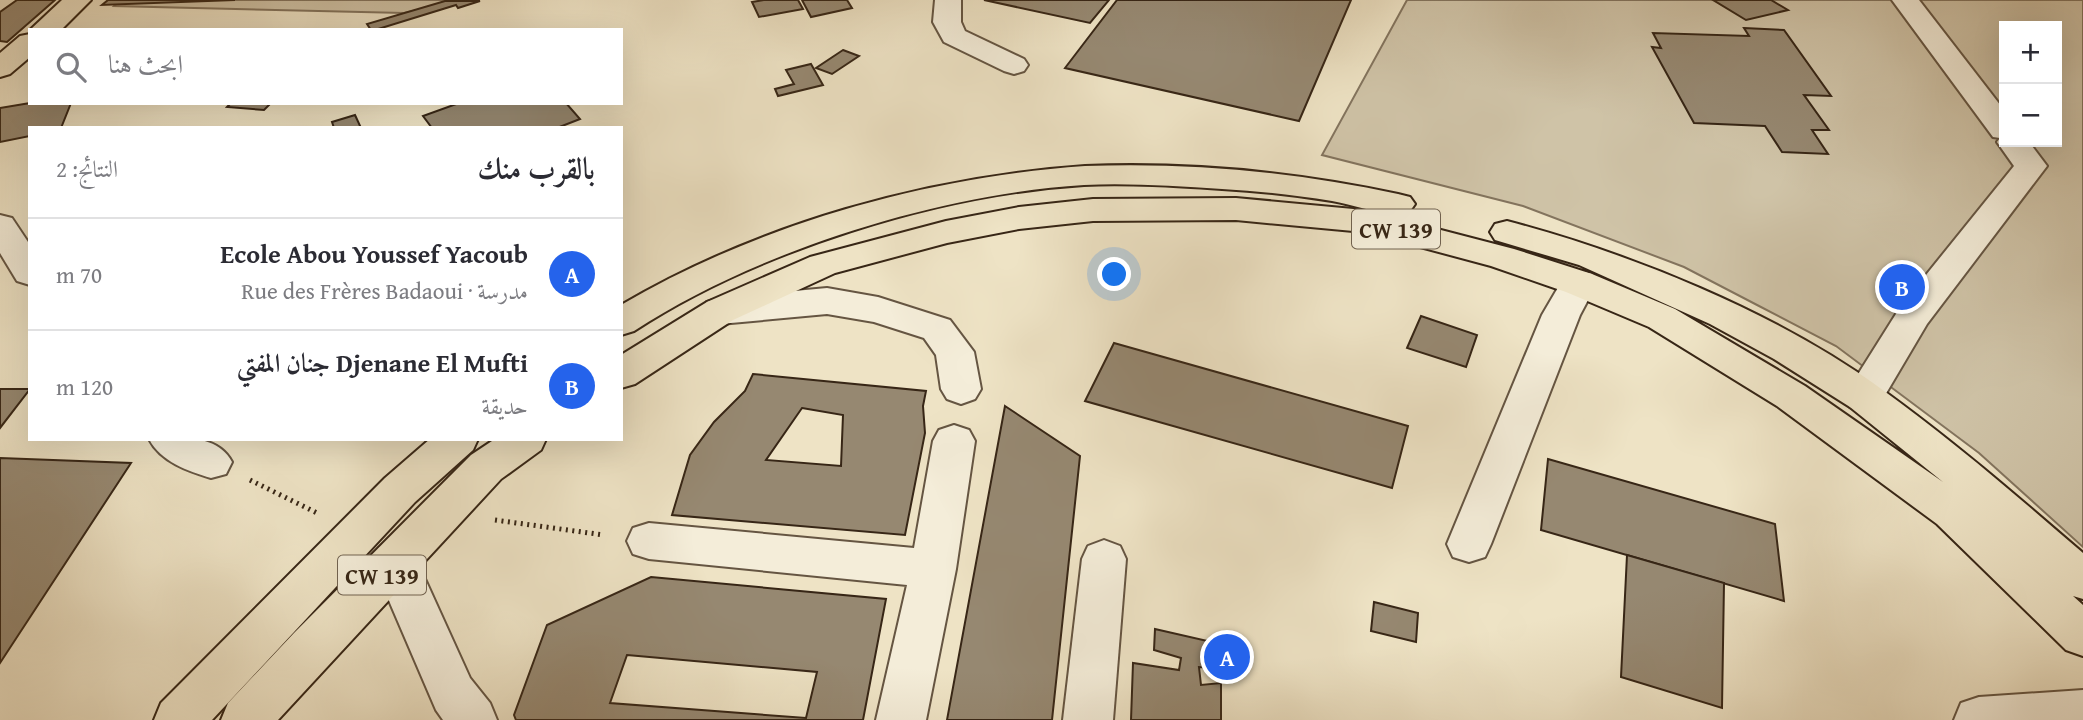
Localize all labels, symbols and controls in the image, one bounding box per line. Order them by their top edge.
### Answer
map controls [1999,21,2062,147]
button: + [1999,21,2062,84]
search box [28,28,623,105]
text: ابحث هنا [108,44,183,83]
icon: search [52,48,90,86]
button: − [1999,84,2062,147]
text: بالقرب منك [478,146,595,190]
text: النتائج: 2 [56,152,118,185]
road number: CW 139 [1352,210,1440,248]
text: Ecole Abou Youssef Yacoub [220,234,528,273]
your location [1097,257,1131,291]
text: 70 m [56,258,102,291]
text: A [565,258,579,291]
pin: B [1879,261,1925,313]
text: مدرسة · Rue des Frères Badaoui [241,274,528,307]
text: Djenane El Mufti جنان المفتي [237,343,528,382]
text: 120 m [56,370,113,403]
text: B [565,370,579,403]
text: حديقة [481,389,528,422]
road number: CW 139 [338,555,426,594]
pin: A [1204,631,1250,683]

